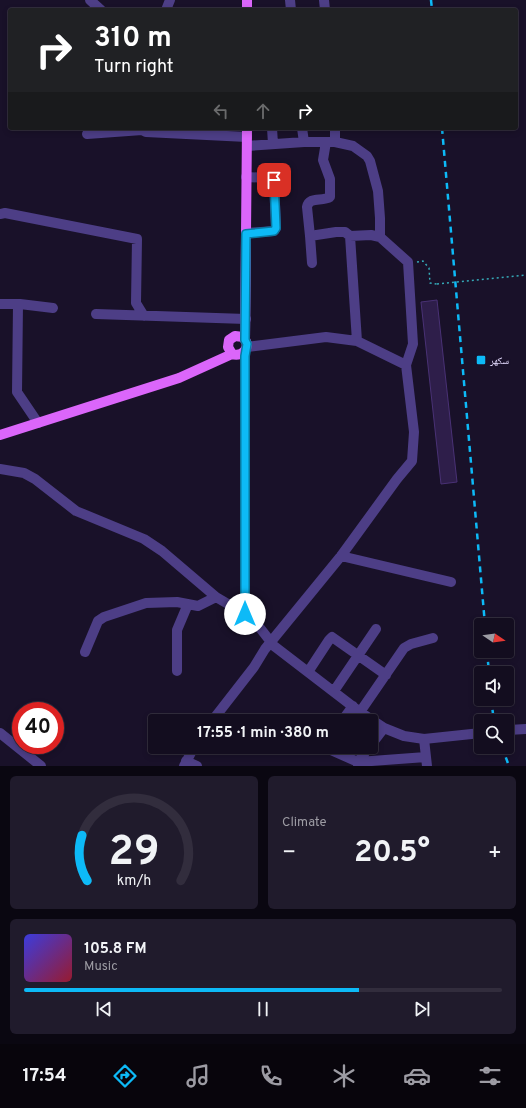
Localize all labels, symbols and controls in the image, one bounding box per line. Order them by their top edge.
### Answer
text: 310 m [94,21,172,57]
icon: right [28,24,80,76]
text: Turn right [94,56,174,79]
icon: left [210,100,232,122]
icon: ahead [252,100,274,122]
icon: right [294,100,316,122]
pin [257,163,291,197]
icon: arrive [263,169,285,191]
marker: سكهر [475,354,487,366]
place label: سكهر [489,355,509,368]
position arrow [224,593,266,635]
north arrow [474,618,514,658]
map controls [474,618,514,754]
button: sound [474,666,514,706]
speed limit sign: 40 [12,702,64,754]
button: search [474,714,514,754]
text: 17:55 · 1 min · 380 m [197,724,329,743]
text: Climate [282,815,327,831]
text: 29 [109,826,160,879]
text: 20.5° [354,835,430,872]
text: − [282,840,296,867]
text: + [488,840,502,867]
text: km/h [117,871,151,889]
text: 105.8 FM [84,940,147,959]
text: Music [84,959,118,975]
icon: previous [93,998,115,1020]
icon: pause [252,998,274,1020]
icon: next [411,998,433,1020]
icon: directions [111,1062,139,1090]
icon: music [184,1062,212,1090]
icon: phone [257,1062,285,1090]
icon: climate [330,1062,358,1090]
icon: car [403,1062,431,1090]
icon: filters [476,1062,504,1090]
text: 17:54 [22,1065,67,1088]

